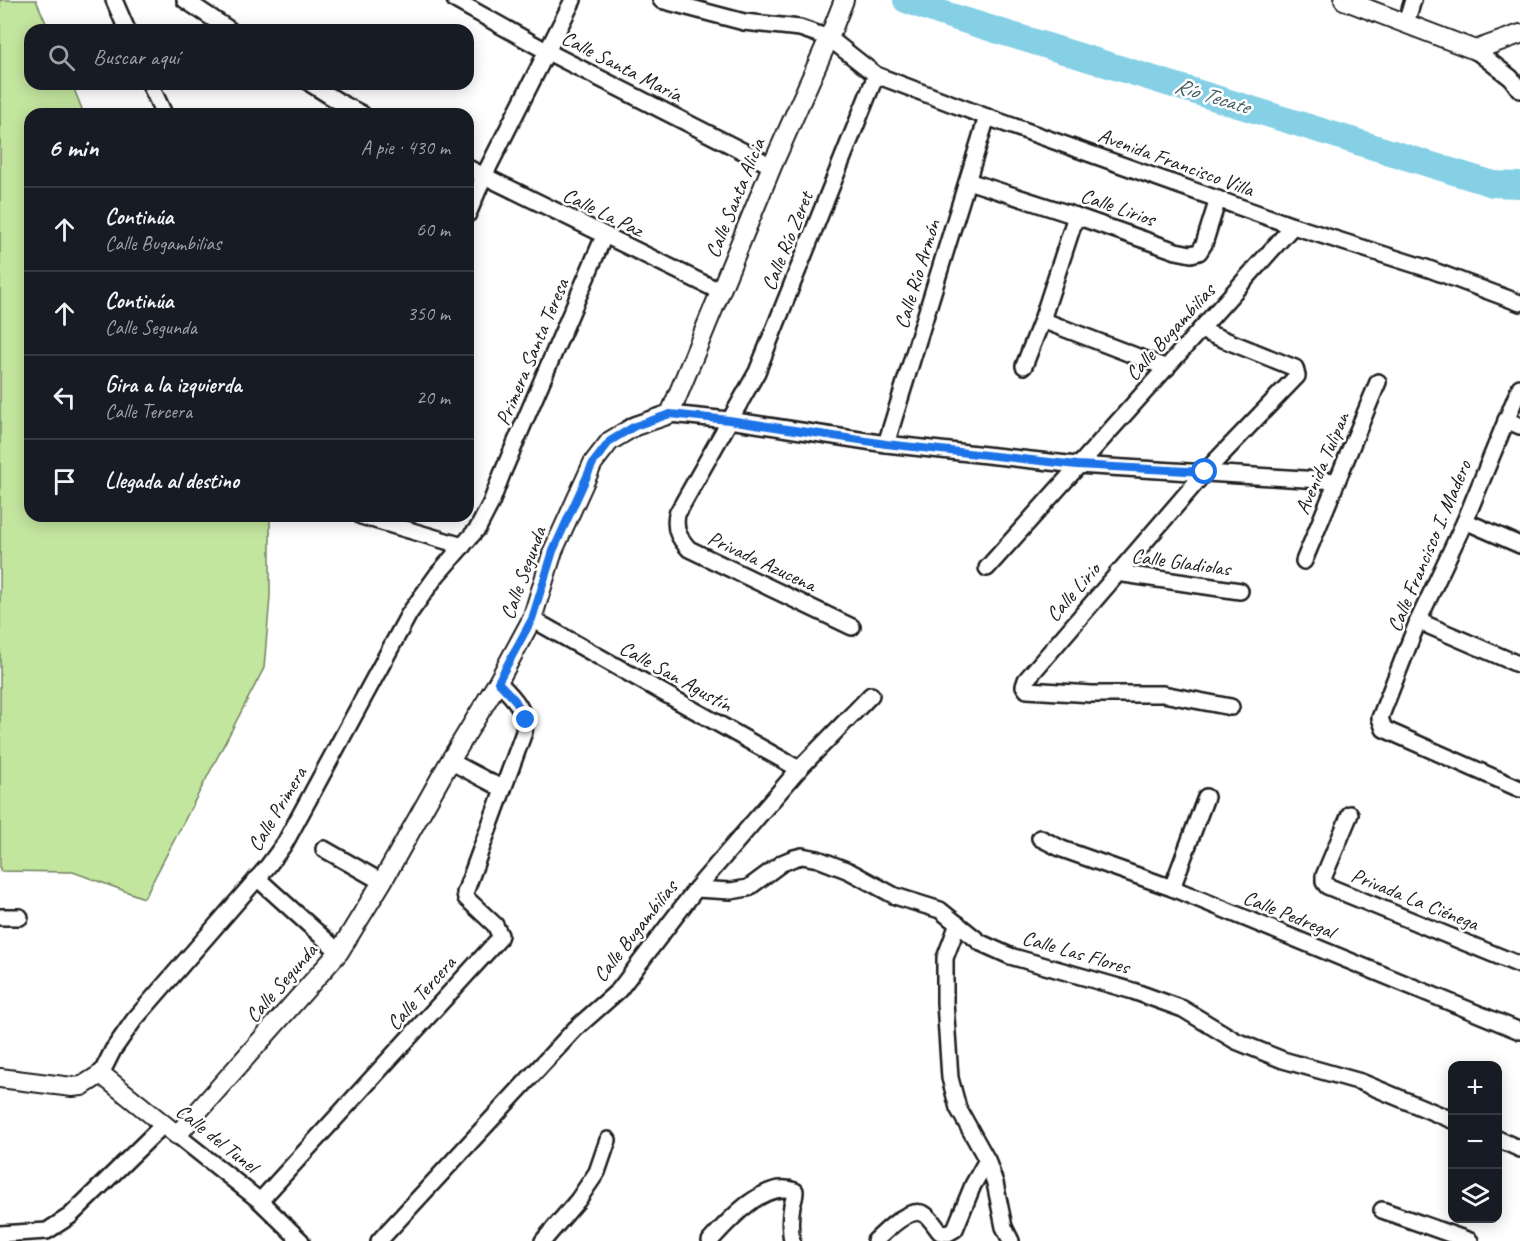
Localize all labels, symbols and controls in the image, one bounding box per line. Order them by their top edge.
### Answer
search box [24,24,474,90]
street label: Calle Santa María [557,25,688,108]
icon: search [45,41,78,74]
text: Buscar aquí [93,43,179,71]
water label: Río Tecate [1171,71,1256,122]
street label: Avenida Francisco Villa [1095,122,1259,203]
text: 6 min [48,131,98,164]
street label: Calle Santa Alicia [699,133,771,262]
text: A pie · 430 m [361,135,450,160]
street label: Calle La Paz [559,182,649,244]
street label: Calle Lirios [1077,182,1160,232]
street label: Calle Río Zeret [755,186,819,294]
text: Continúa [105,203,173,231]
icon: ahead [48,213,81,246]
street label: Calle Río Armón [888,216,946,332]
text: 60 m [416,217,450,242]
text: Calle Bugambilias [105,231,221,256]
street label: Primera Santa Teresa [489,273,575,429]
street label: Calle Bugambilias [1120,277,1222,386]
text: Continúa [105,287,173,315]
icon: ahead [48,297,81,330]
text: 350 m [407,301,450,326]
text: Calle Segunda [105,315,197,340]
text: Gira a la izquierda [105,371,242,399]
icon: left [48,381,81,414]
text: 20 m [416,385,450,410]
text: Calle Tercera [105,399,192,424]
street label: Avenida Tulipan [1289,406,1356,518]
street label: Calle Francisco I. Madero [1381,455,1477,636]
route start [1191,458,1217,484]
icon: arrive [48,465,81,498]
text: Llegada al destino [105,467,239,495]
street label: Calle Segunda [494,522,552,623]
street label: Privada Azucena [704,525,822,598]
street label: Calle Gladiolas [1130,542,1234,582]
street label: Calle Lirio [1040,555,1107,627]
street label: Calle San Agustín [615,634,737,718]
route end [512,706,538,732]
street label: Calle Primera [242,761,313,856]
street label: Privada La Ciénega [1348,862,1484,937]
street label: Calle Bugambilias [587,874,684,987]
street label: Calle Pedregal [1239,884,1342,945]
street label: Calle Las Flores [1019,924,1134,980]
street label: Calle Segunda [240,937,323,1028]
street label: Calle Tercera [381,949,462,1036]
map controls [1448,1061,1502,1223]
button: + [1448,1061,1502,1115]
street label: Calle del Tunel [171,1098,266,1180]
button: − [1448,1115,1502,1169]
button: layers [1448,1169,1502,1223]

